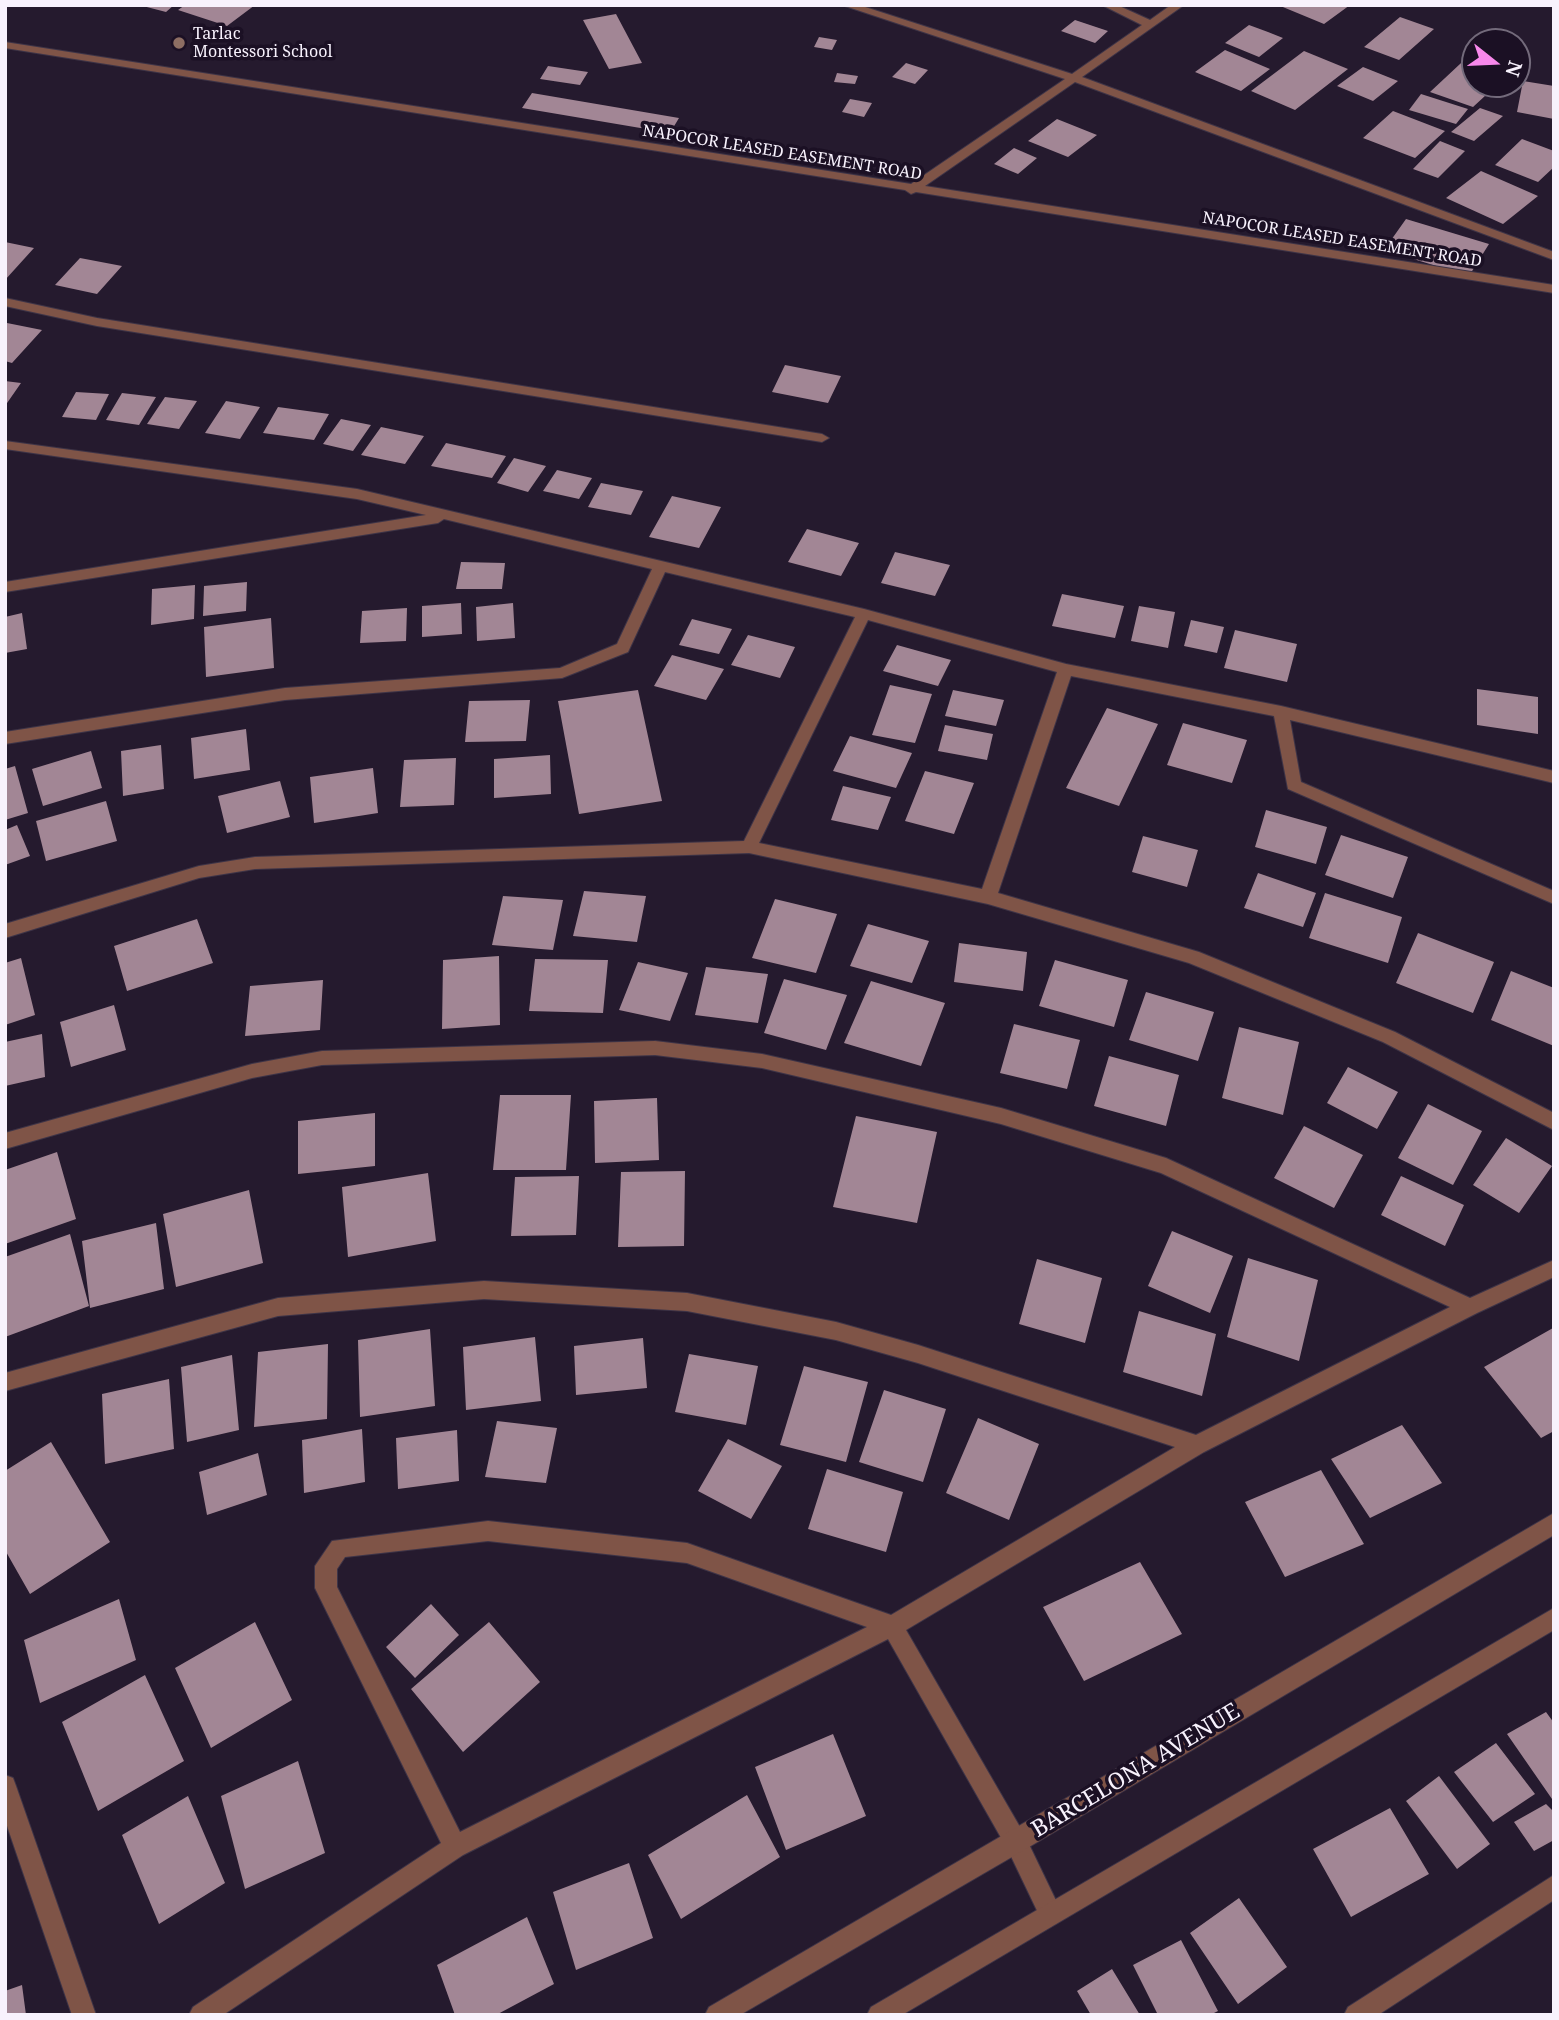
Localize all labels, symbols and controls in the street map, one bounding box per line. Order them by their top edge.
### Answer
place label: Tarlac Montessori School [193,24,332,62]
north arrow [1461,28,1531,98]
marker: Tarlac Montessori School [171,35,187,51]
text: N [1499,58,1529,80]
street label: NAPOCOR LEASED EASEMENT ROAD [641,121,923,185]
street label: NAPOCOR LEASED EASEMENT ROAD [1201,208,1483,272]
street label: BARCELONA AVENUE [1027,1698,1245,1844]

